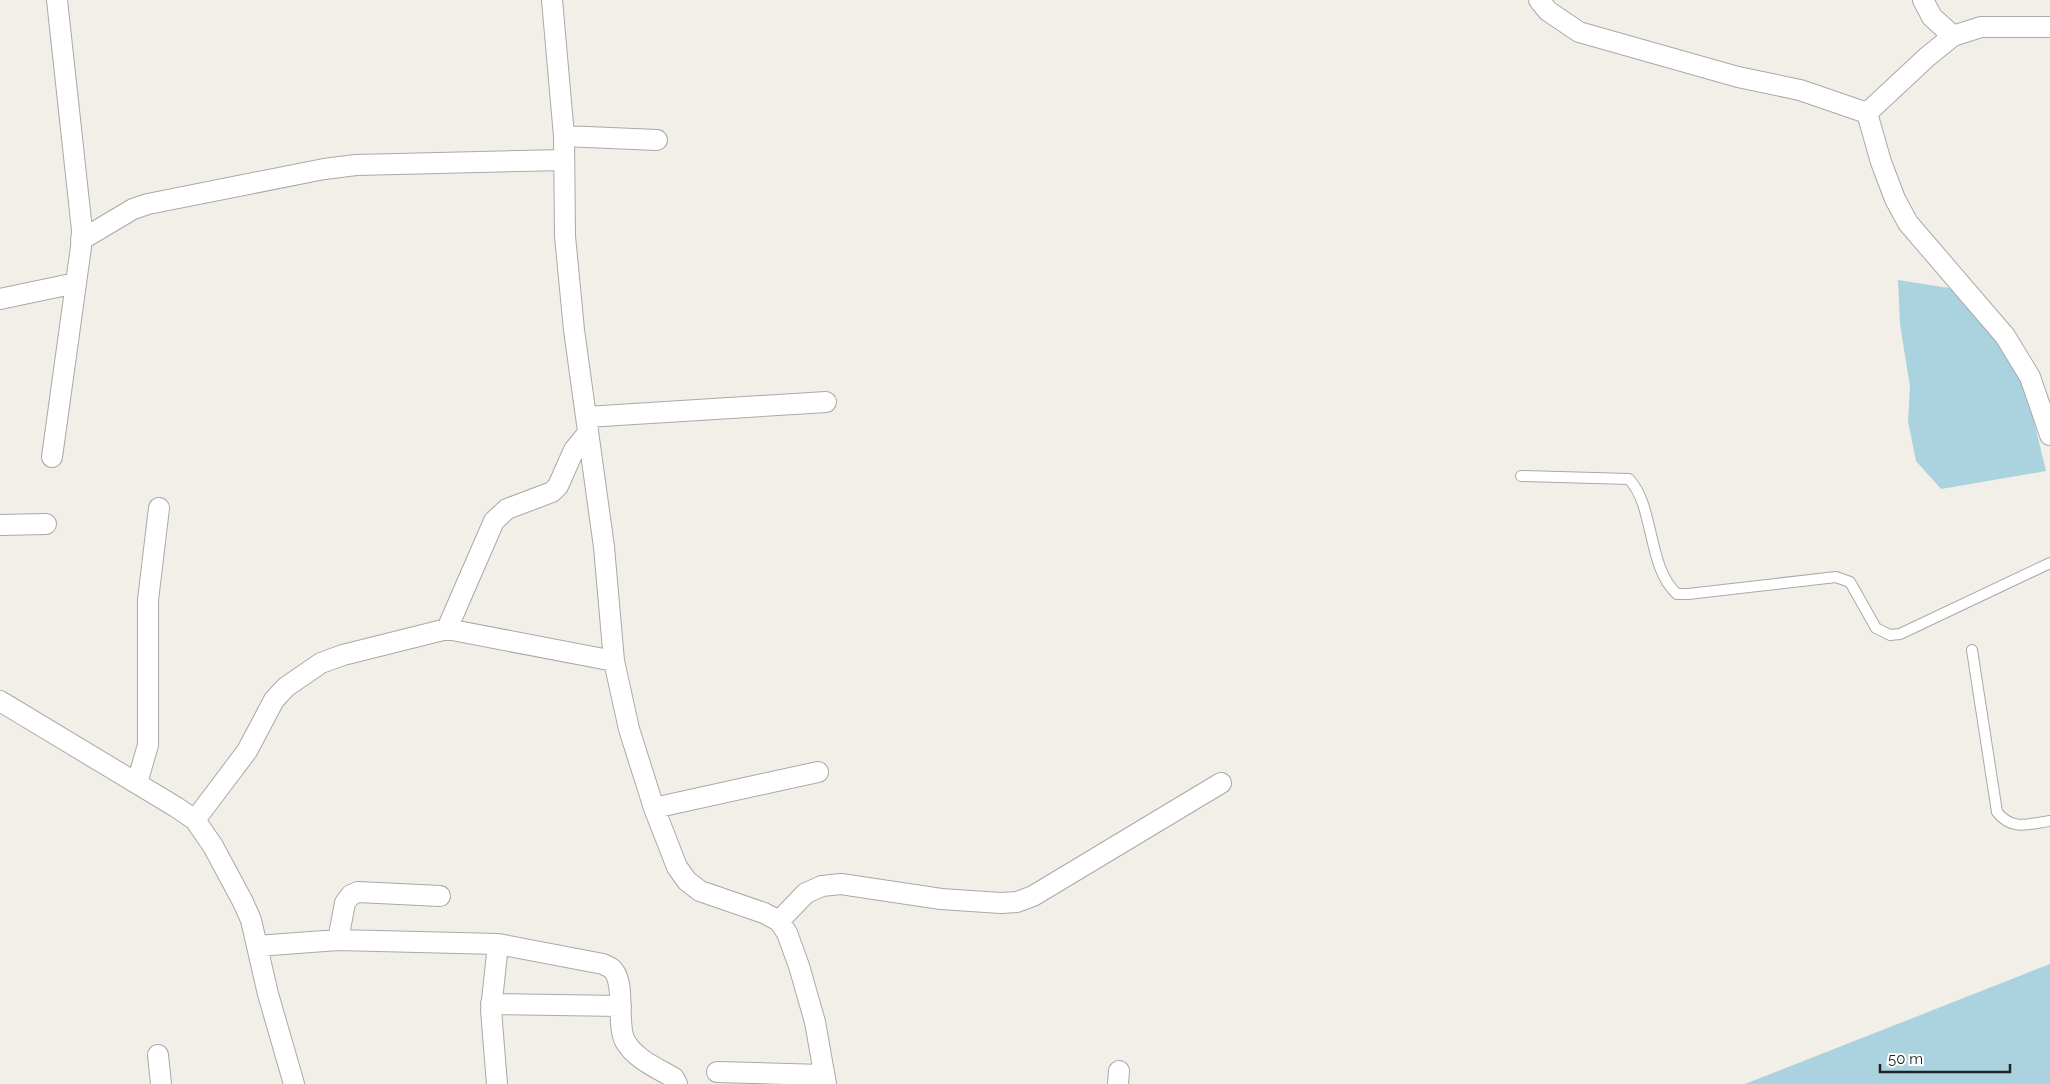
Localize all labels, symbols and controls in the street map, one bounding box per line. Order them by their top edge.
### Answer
scale bar [1880,1042,2010,1074]
text: 50 m [1888,1050,1923,1068]

